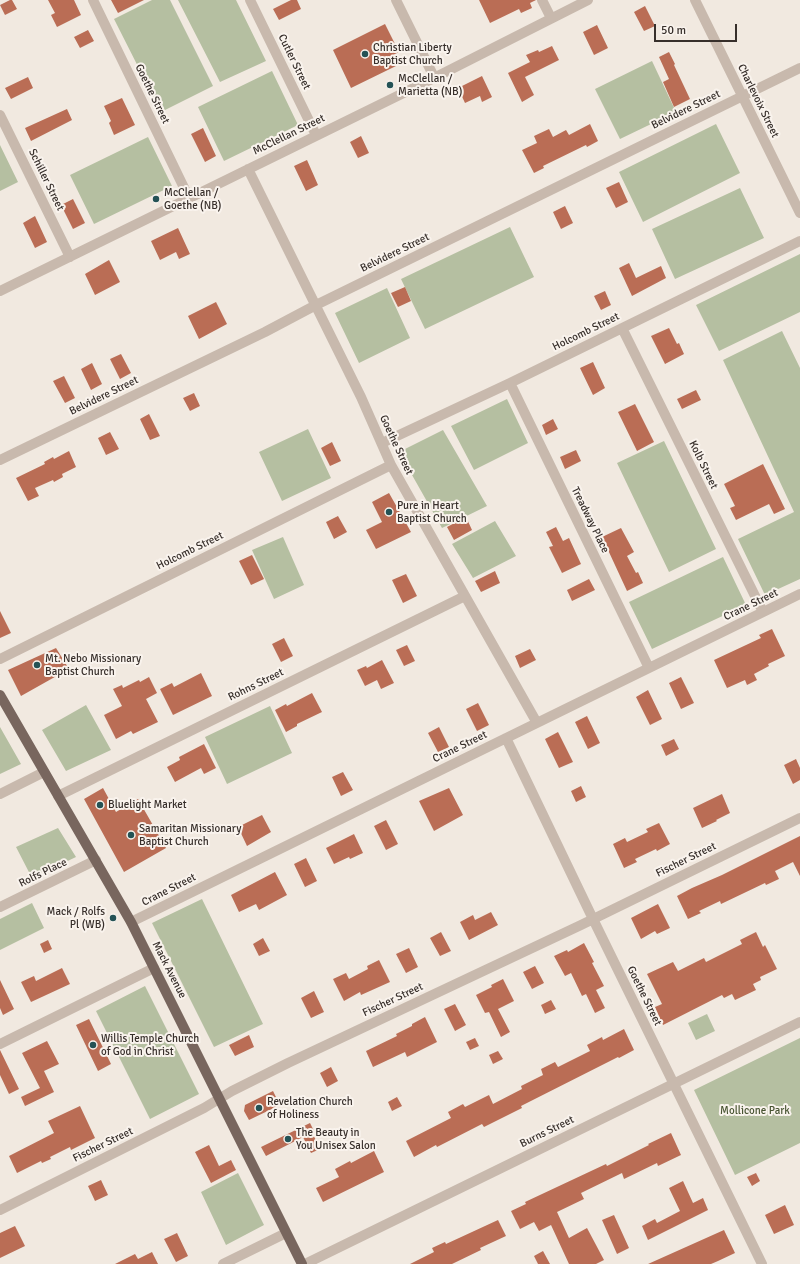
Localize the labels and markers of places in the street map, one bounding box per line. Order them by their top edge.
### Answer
place label: Christian Liberty Baptist Church [373,41,452,67]
marker: Christian Liberty Baptist Church [360,49,370,59]
place label: McClellan / Marietta (NB) [398,72,462,98]
marker: McClellan / Marietta (NB) [385,80,395,90]
place label: McClellan / Goethe (NB) [164,186,221,212]
marker: McClellan / Goethe (NB) [151,194,161,204]
place label: Pure in Heart Baptist Church [397,499,467,525]
marker: Pure in Heart Baptist Church [384,507,394,517]
place label: Mt. Nebo Missionary Baptist Church [45,652,141,678]
marker: Mt. Nebo Missionary Baptist Church [32,660,42,670]
place label: Bluelight Market [108,798,187,812]
marker: Bluelight Market [95,800,105,810]
place label: Samaritan Missionary Baptist Church [139,822,241,848]
marker: Samaritan Missionary Baptist Church [126,830,136,840]
place label: Mack / Rolfs Pl (WB) [47,905,105,931]
marker: Mack / Rolfs Pl (WB) [108,913,118,923]
place label: Willis Temple Church of God in Christ [101,1032,199,1058]
marker: Willis Temple Church of God in Christ [88,1040,98,1050]
place label: Revelation Church of Holiness [267,1095,353,1121]
marker: Revelation Church of Holiness [254,1103,264,1113]
place label: The Beauty in You Unisex Salon [296,1126,376,1152]
marker: The Beauty in You Unisex Salon [283,1134,293,1144]

